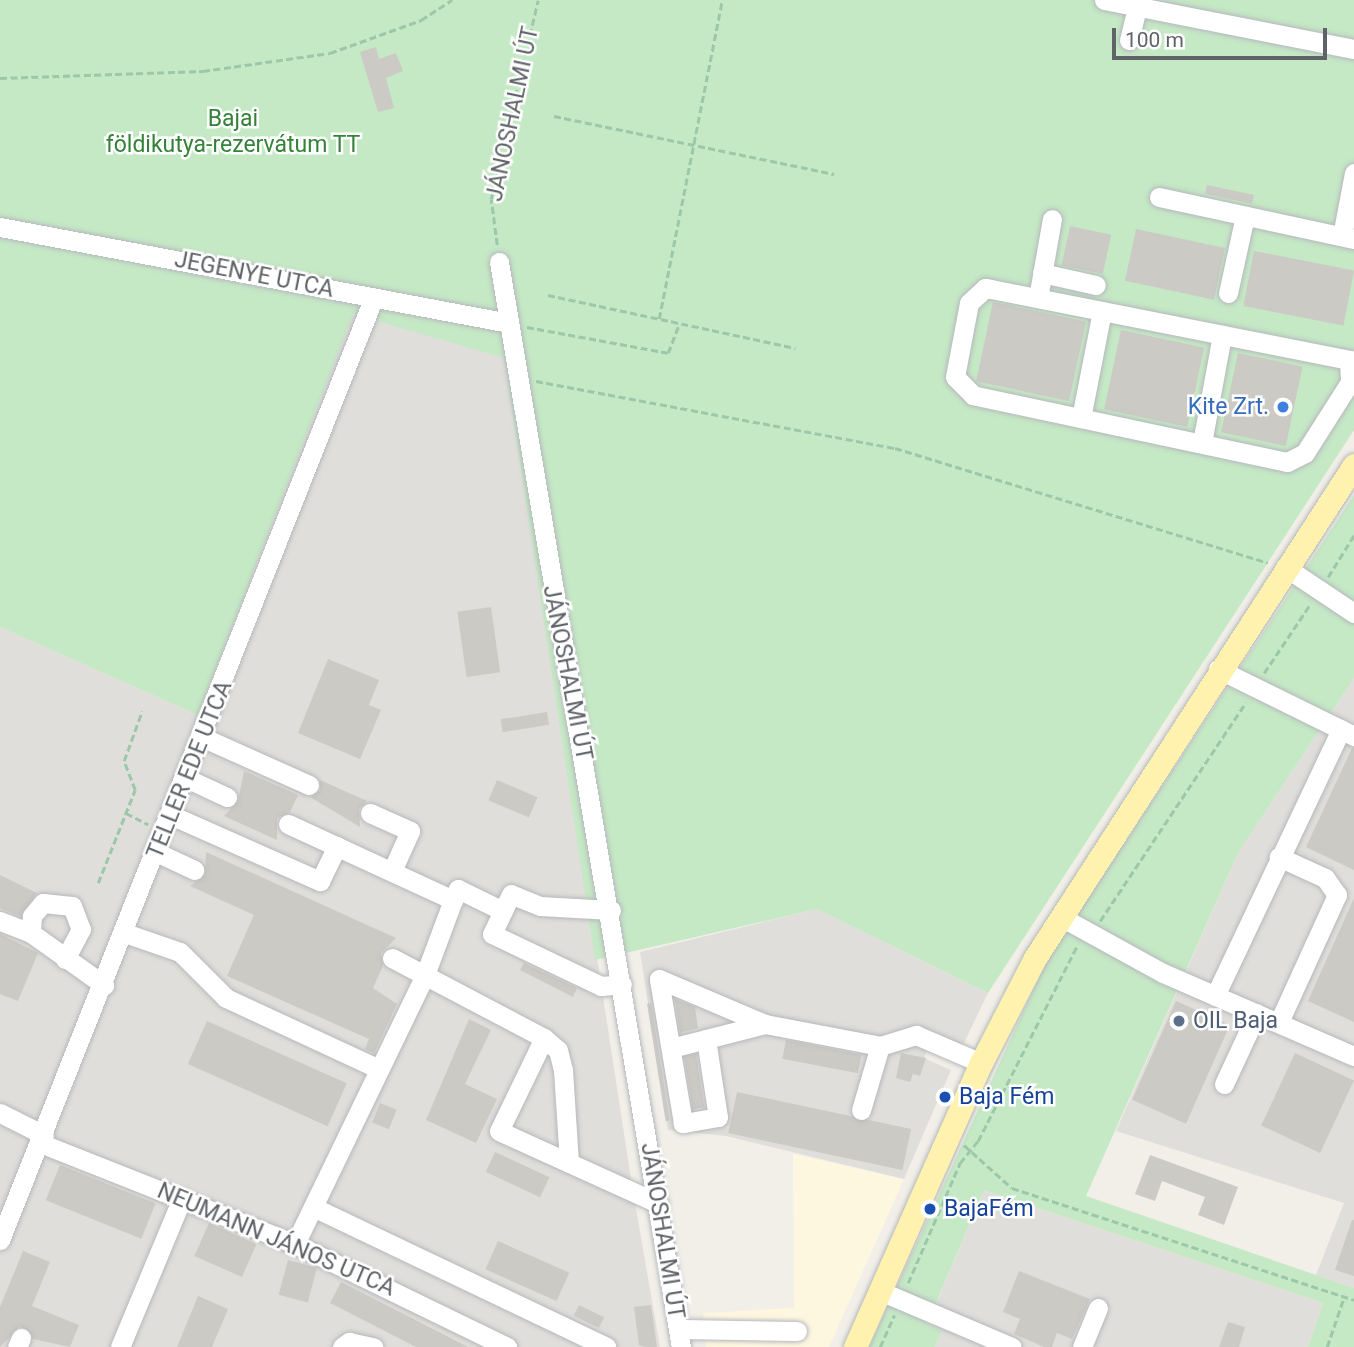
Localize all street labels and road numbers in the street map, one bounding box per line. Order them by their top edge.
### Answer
street label: JÁNOSHALMI ÚT [481,24,545,204]
street label: JEGENYE UTCA [172,246,336,304]
street label: JÁNOSHALMI ÚT [536,583,598,763]
street label: TELLER EDE UTCA [142,677,238,863]
street label: JÁNOSHALMI ÚT [634,1141,690,1321]
street label: NEUMANN JÁNOS UTCA [153,1177,399,1303]

